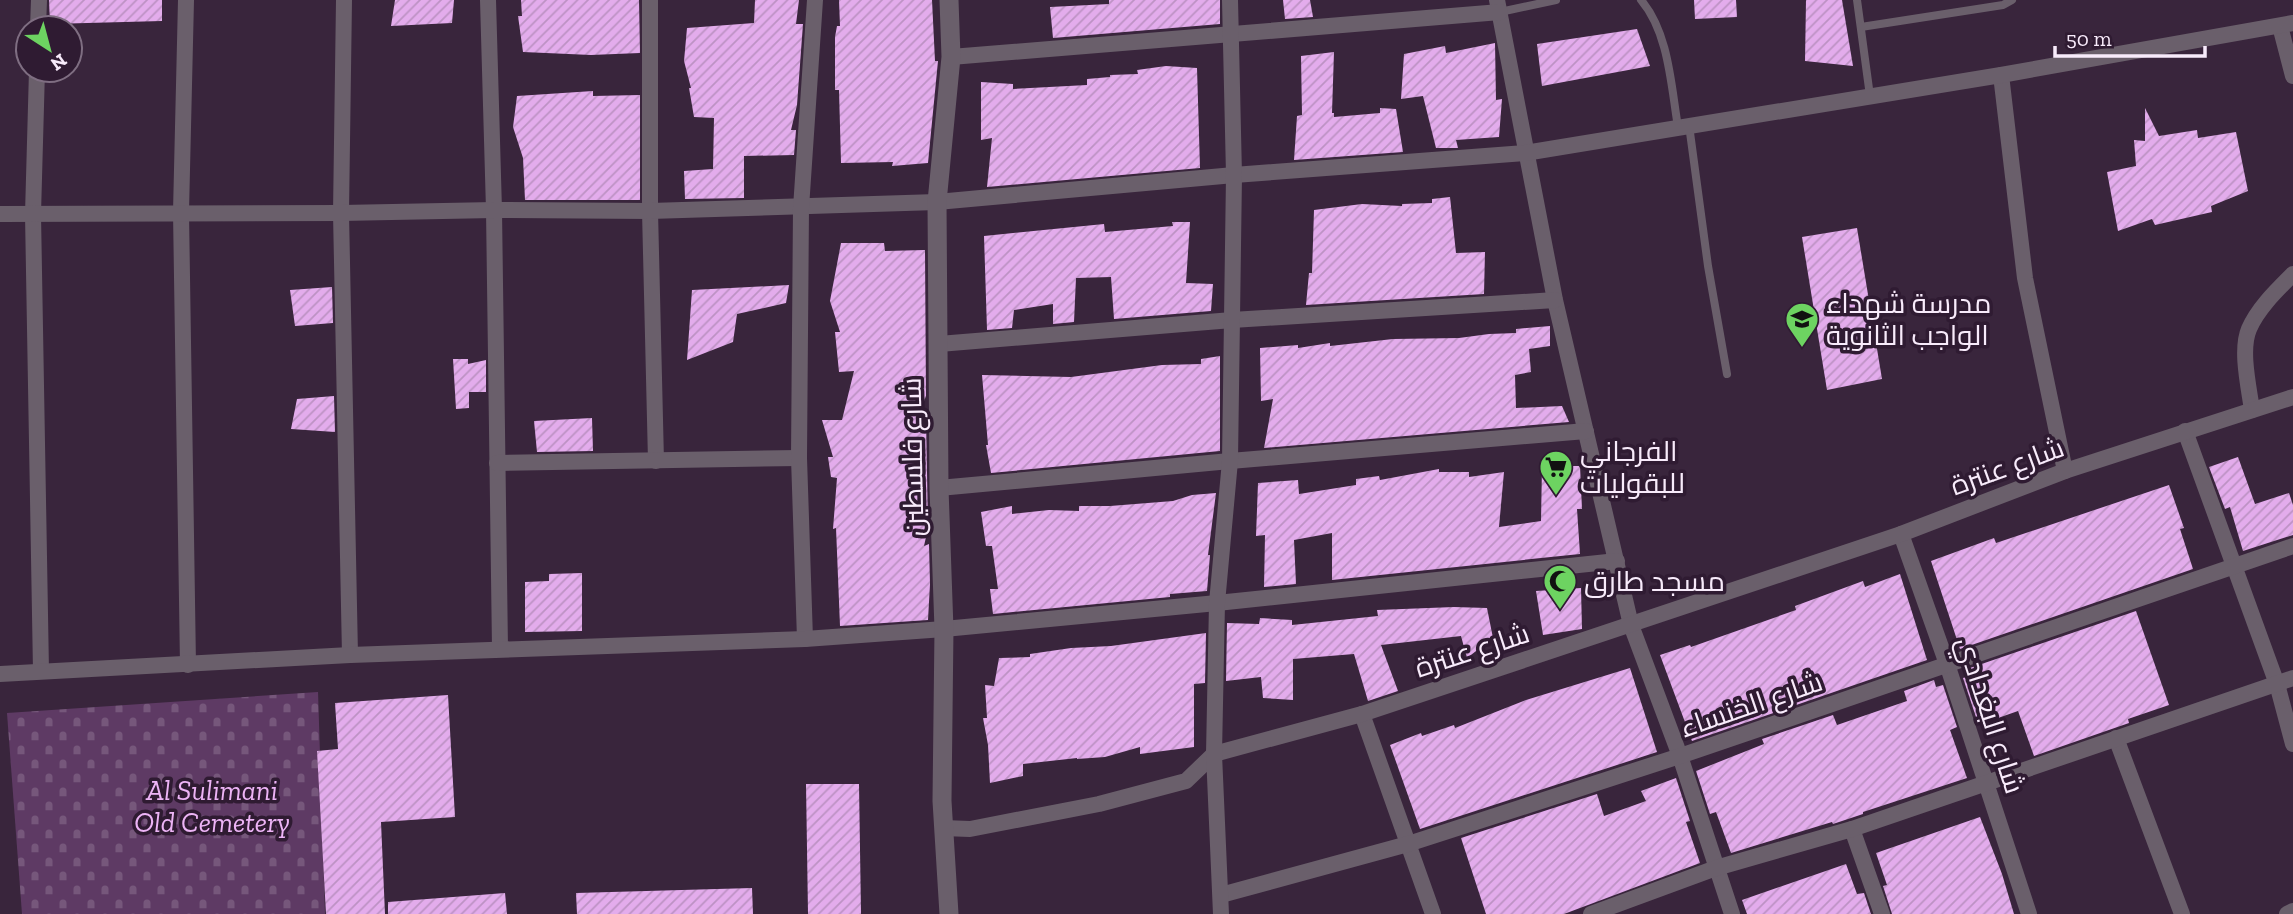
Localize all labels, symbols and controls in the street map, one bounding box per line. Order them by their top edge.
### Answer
north arrow [14,14,84,84]
scale bar [2055,14,2206,58]
text: 50 m [2066,26,2112,51]
text: N [46,49,71,76]
place label: مدرسة شهداء الواجب الثانوية [1826,287,1991,352]
school or university icon: مدرسة شهداء الواجب الثانوية [1783,300,1821,349]
street label: شارع فلسطين [895,377,932,537]
street label: شارع عنترة [1946,431,2069,504]
place label: الفرجاني للبقوليات [1580,435,1685,500]
supermarket icon: الفرجاني للبقوليات [1537,448,1575,497]
mosque icon: مسجد طارق [1541,562,1579,611]
place label: مسجد طارق [1584,565,1725,598]
street label: شارع عنترة [1411,616,1534,686]
street label: شارع البغدادي [1945,633,2031,799]
street label: شارع الخنساء [1676,665,1827,746]
park label: Al Sulimani Old Cemetery [134,774,290,839]

